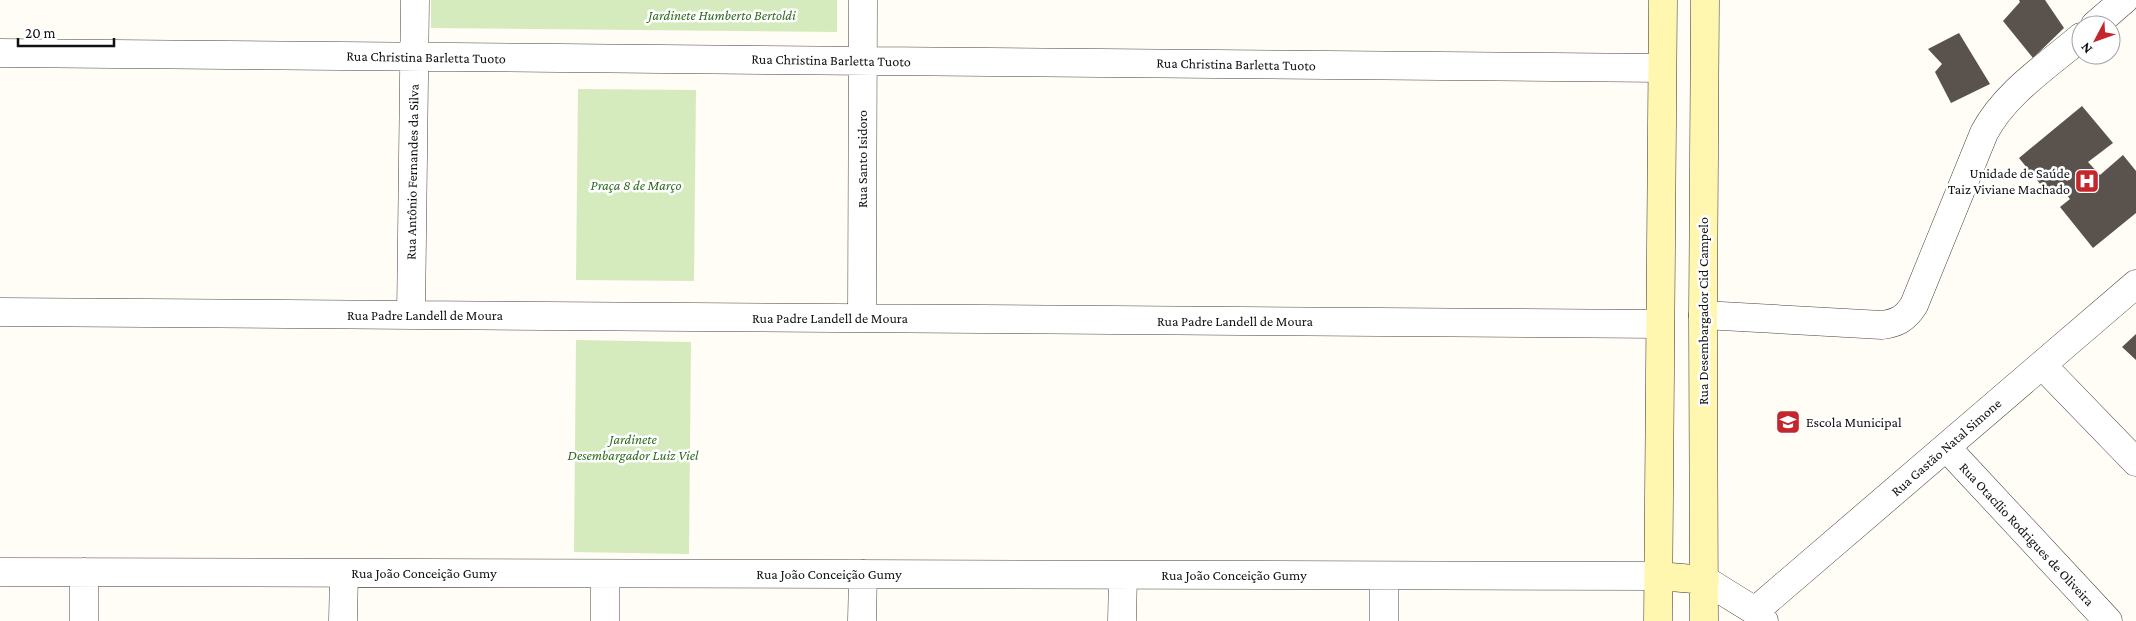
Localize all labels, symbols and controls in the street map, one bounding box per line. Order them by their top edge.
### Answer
park label: Jardinete Humberto Bertoldi [645,7,796,23]
scale bar [18,15,114,47]
north arrow [2071,15,2121,65]
text: 20 m [25,25,56,41]
text: N [2077,39,2095,57]
street label: Rua Christina Barletta Tuoto [346,48,506,66]
street label: Rua Christina Barletta Tuoto [751,51,911,69]
street label: Rua Christina Barletta Tuoto [1156,55,1316,73]
street label: Rua Antônio Fernandes da Silva [402,83,422,260]
street label: Rua Santo Isidoro [854,110,870,208]
place label: Unidade de Saúde Taiz Viviane Machado [1948,165,2070,197]
hospital icon: Unidade de Saúde Taiz Viviane Machado [2074,168,2100,194]
park label: Praça 8 de Março [591,177,681,193]
street label: Rua Desembargador Cid Campelo [1695,217,1711,405]
street label: Rua Padre Landell de Moura [347,307,504,323]
street label: Rua Padre Landell de Moura [752,310,909,326]
street label: Rua Padre Landell de Moura [1157,313,1314,329]
street label: Rua Gastão Natal Simone [1888,395,2004,499]
school or university icon: Escola Municipal [1775,409,1801,435]
place label: Escola Municipal [1806,414,1902,430]
park label: Jardinete Desembargador Luiz Viel [568,431,699,463]
street label: Rua Otacílio Rodrigues de Oliveira [1956,459,2098,609]
street label: Rua João Conceição Gumy [351,565,497,581]
street label: Rua João Conceição Gumy [756,566,902,582]
street label: Rua João Conceição Gumy [1161,567,1307,583]

